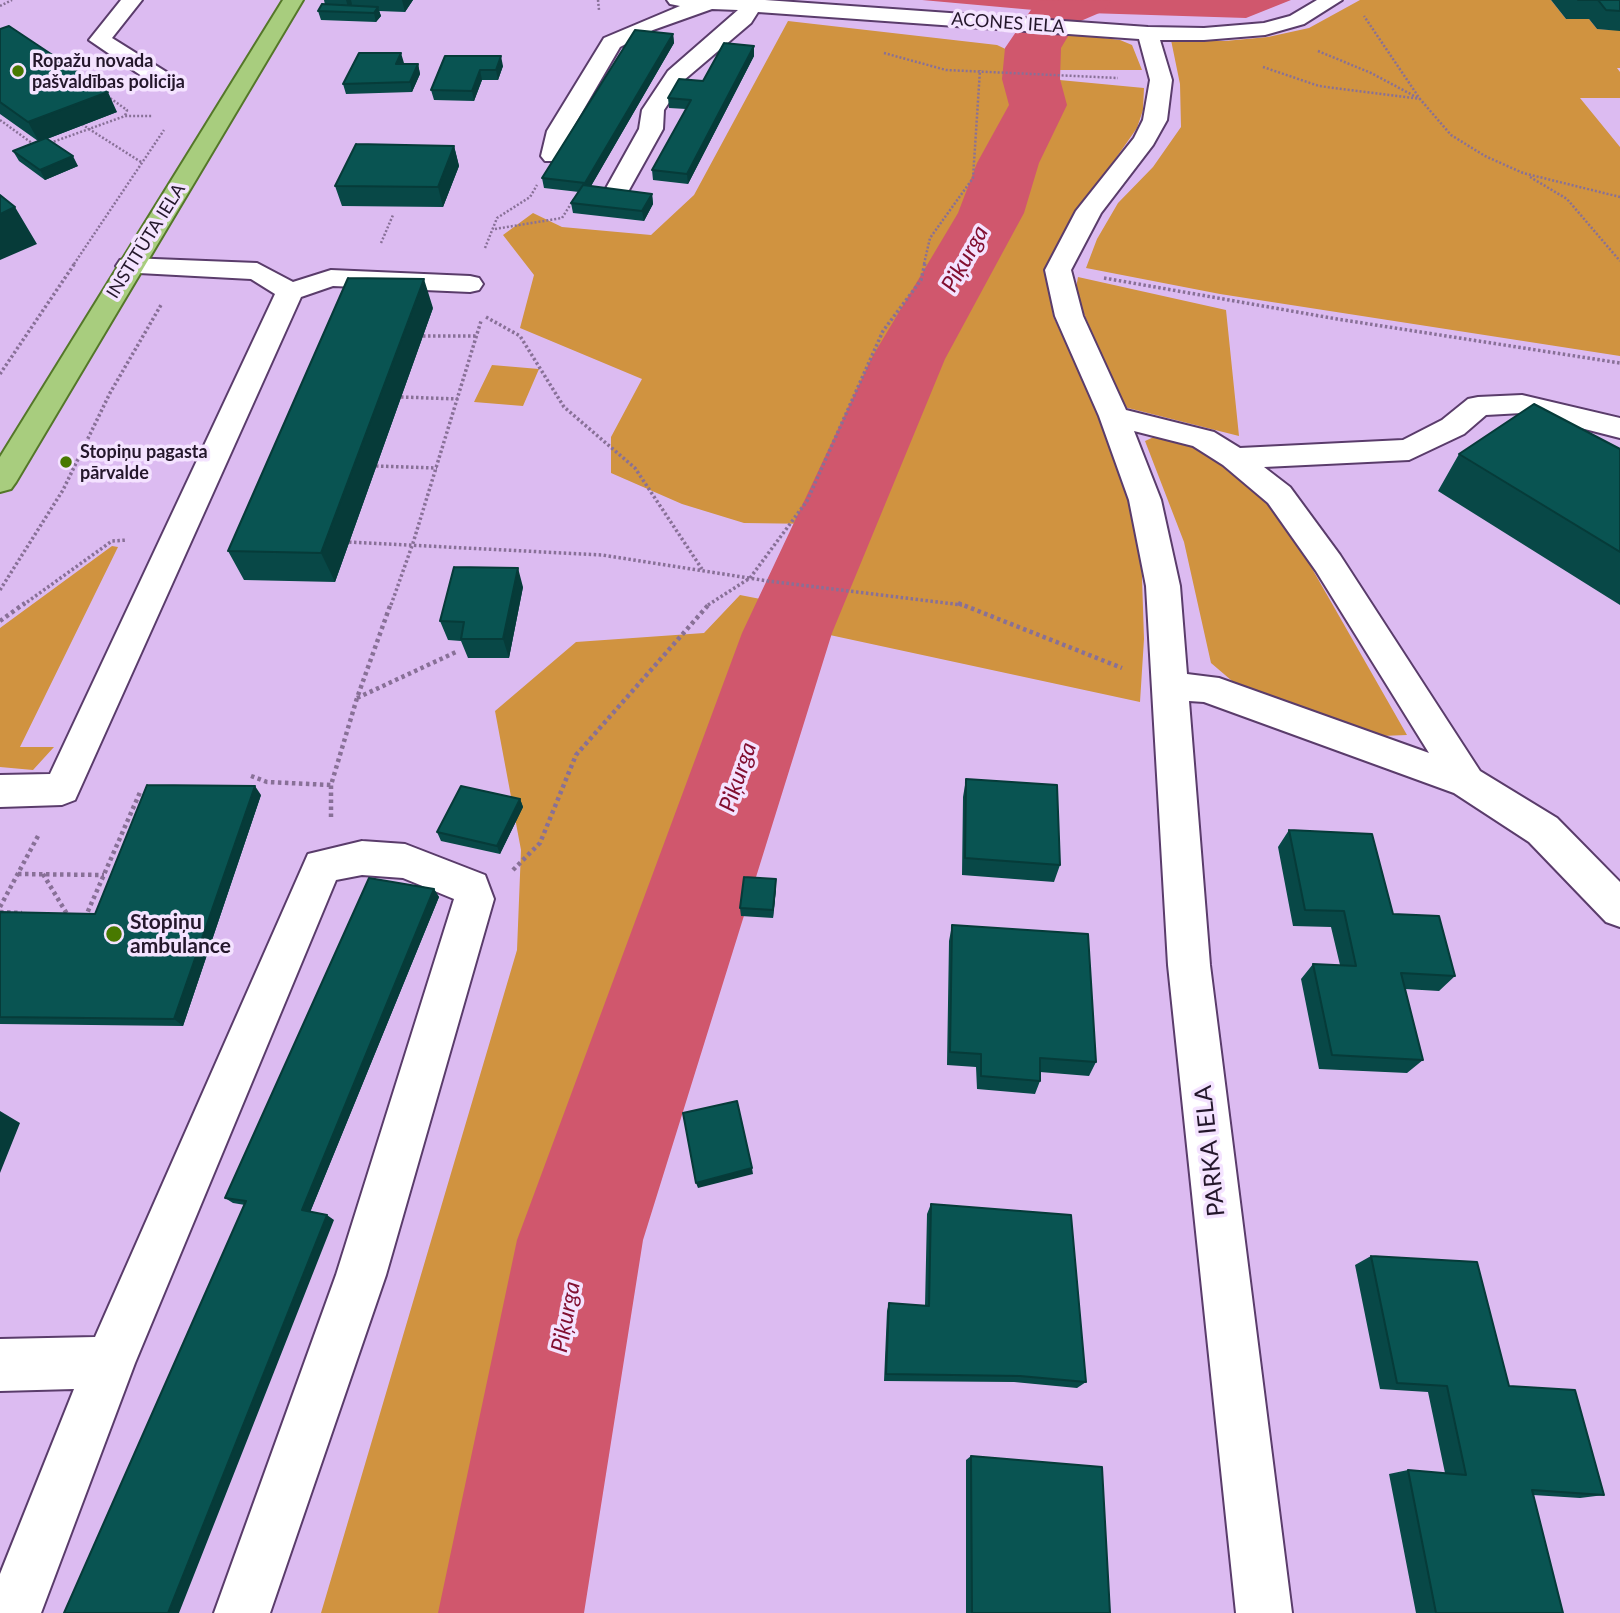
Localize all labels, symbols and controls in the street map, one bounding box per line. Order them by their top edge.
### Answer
street label: ACONES IELA [951,8,1065,38]
place label: Ropažu novada pašvaldības policija [32,50,185,92]
marker: Ropažu novada pašvaldības policija [10,63,26,79]
street label: INSTITŪTA IELA [102,180,190,302]
water label: Piķurga [936,221,994,297]
place label: Stopiņu pagasta pārvalde [80,441,208,484]
marker: Stopiņu pagasta pārvalde [58,454,74,470]
water label: Piķurga [713,739,763,815]
place label: Stopiņu ambulance [130,909,231,959]
marker: Stopiņu ambulance [104,924,124,944]
street label: PARKA IELA [1189,1084,1231,1218]
water label: Piķurga [546,1279,586,1355]

